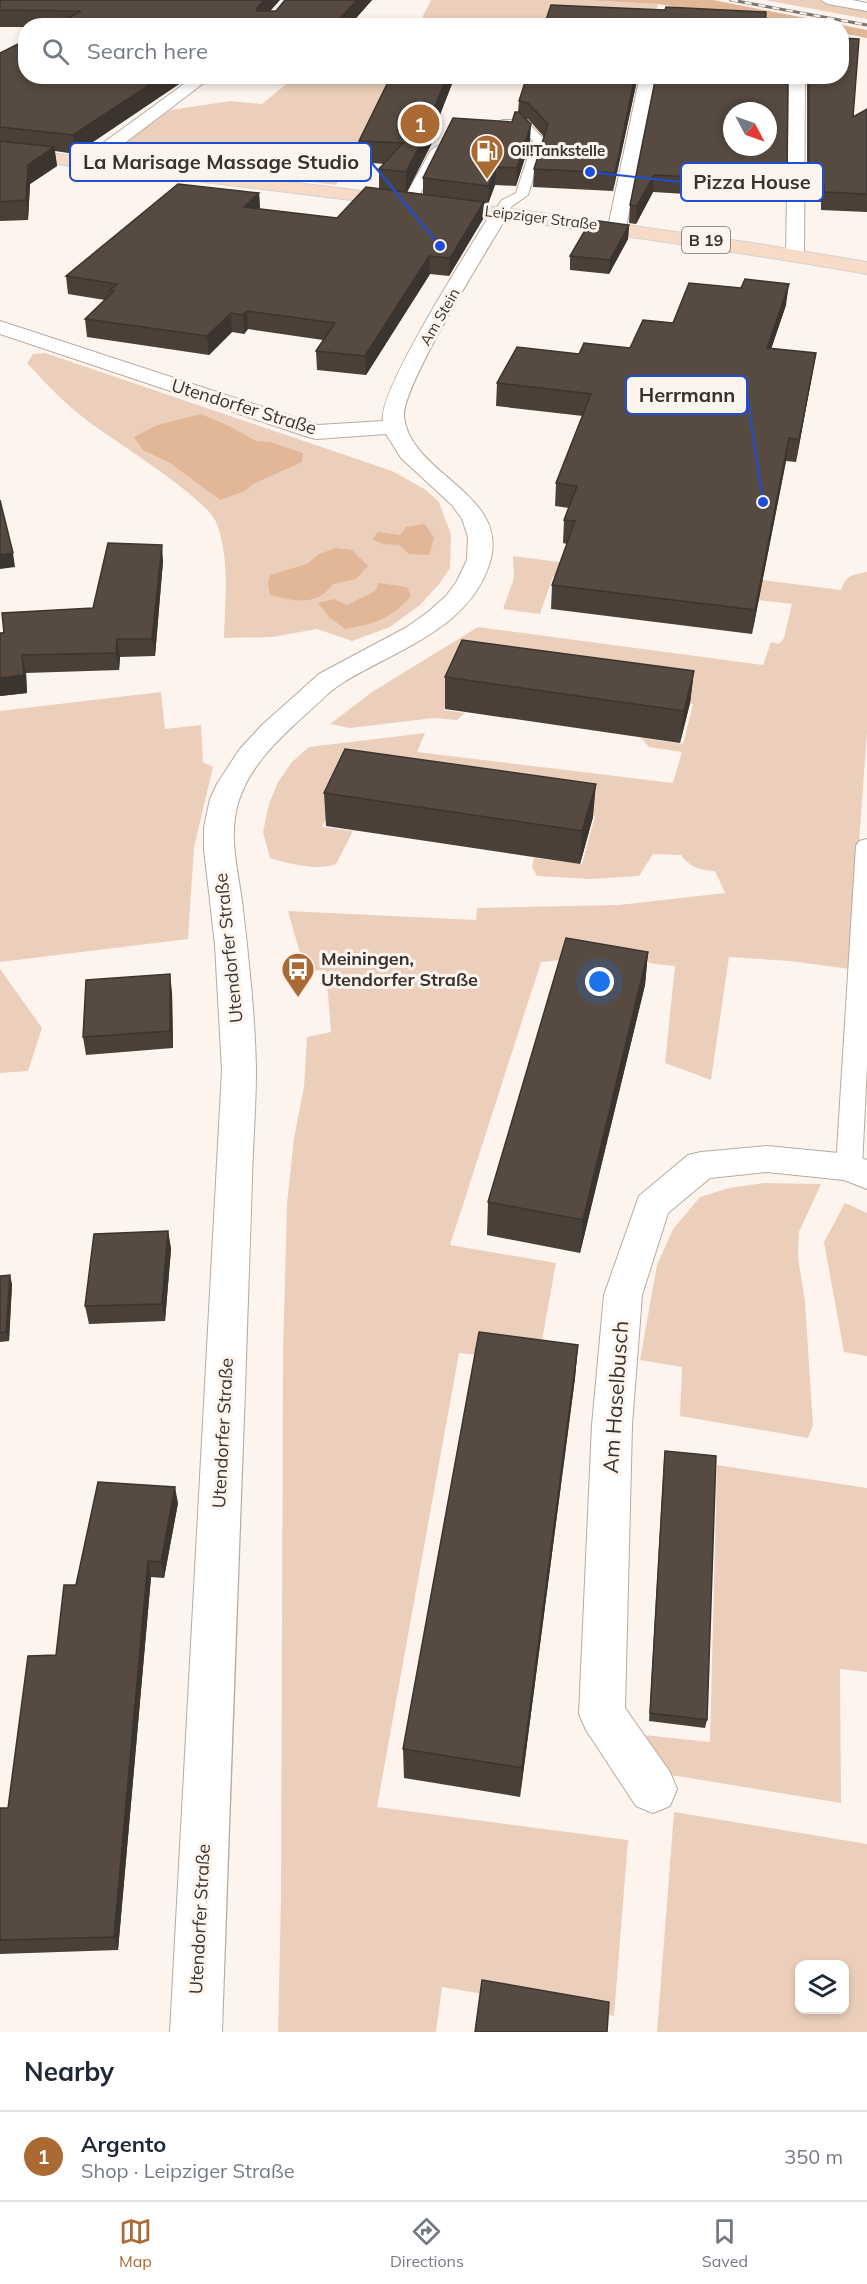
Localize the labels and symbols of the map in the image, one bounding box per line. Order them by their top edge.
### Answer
pin: 1 [400,102,440,146]
north arrow [723,102,777,156]
fuel station icon: Oil!Tankstelle [469,133,505,180]
place label: Oil!Tankstelle [510,141,605,160]
callout: La Marisage Massage Studio [70,143,371,181]
text: La Marisage Massage Studio [83,149,359,174]
callout: Pizza House [681,163,823,201]
text: Pizza House [693,169,811,194]
street label: Leipziger Straße [484,201,598,234]
road number: B 19 [682,227,730,253]
street label: Am Stein [416,285,464,349]
street label: Utendorfer Straße [169,374,320,440]
callout: Herrmann [626,376,747,414]
text: Herrmann [639,382,735,407]
street label: Utendorfer Straße [209,872,248,1024]
place label: Meiningen, Utendorfer Straße [321,947,478,991]
bus stop icon: Meiningen, Utendorfer Straße [280,951,316,998]
your location [585,967,614,996]
street label: Am Haselbusch [597,1320,633,1474]
street label: Utendorfer Straße [207,1357,238,1509]
street label: Utendorfer Straße [184,1843,215,1995]

